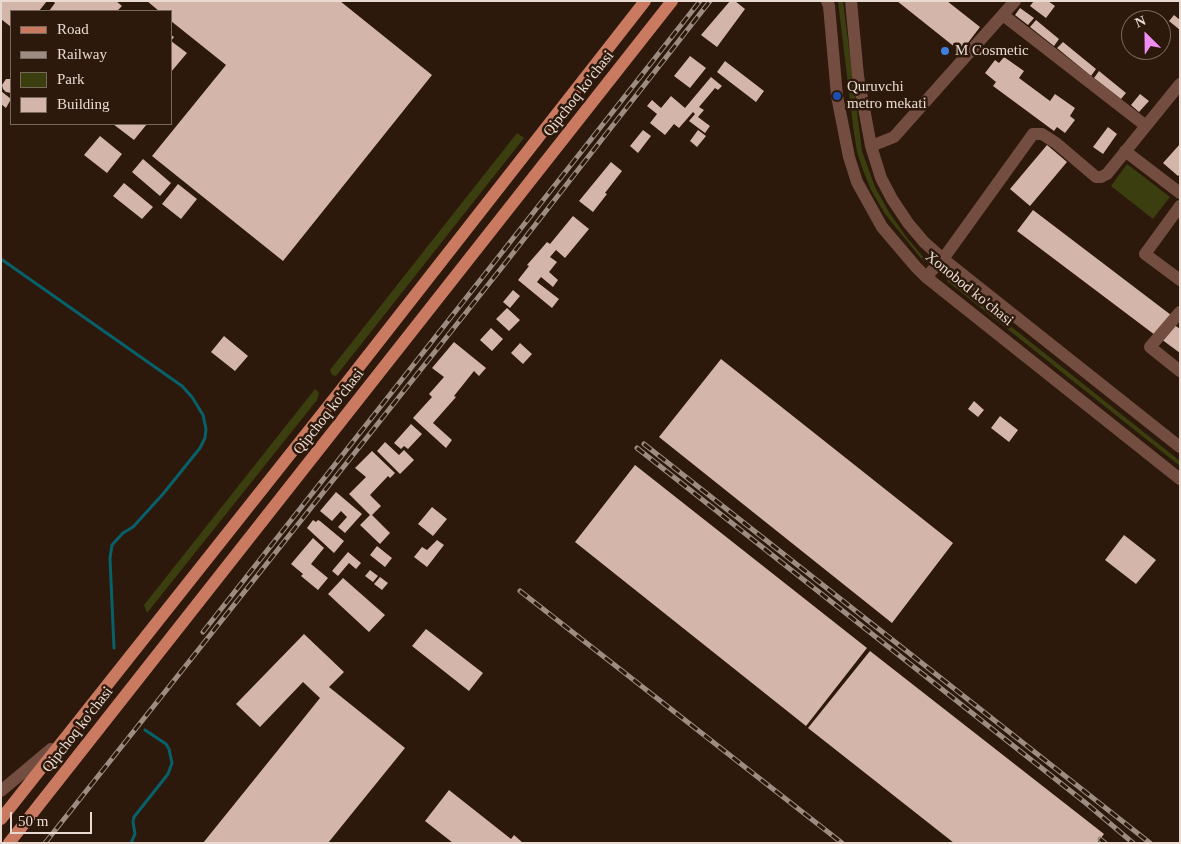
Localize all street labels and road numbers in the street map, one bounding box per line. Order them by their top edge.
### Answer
street label: Qipchoq ko'chasi [540,48,618,140]
street label: Xonobod ko'chasi [921,248,1017,330]
street label: Qipchoq ko'chasi [290,366,368,458]
street label: Qipchoq ko'chasi [39,684,117,776]

